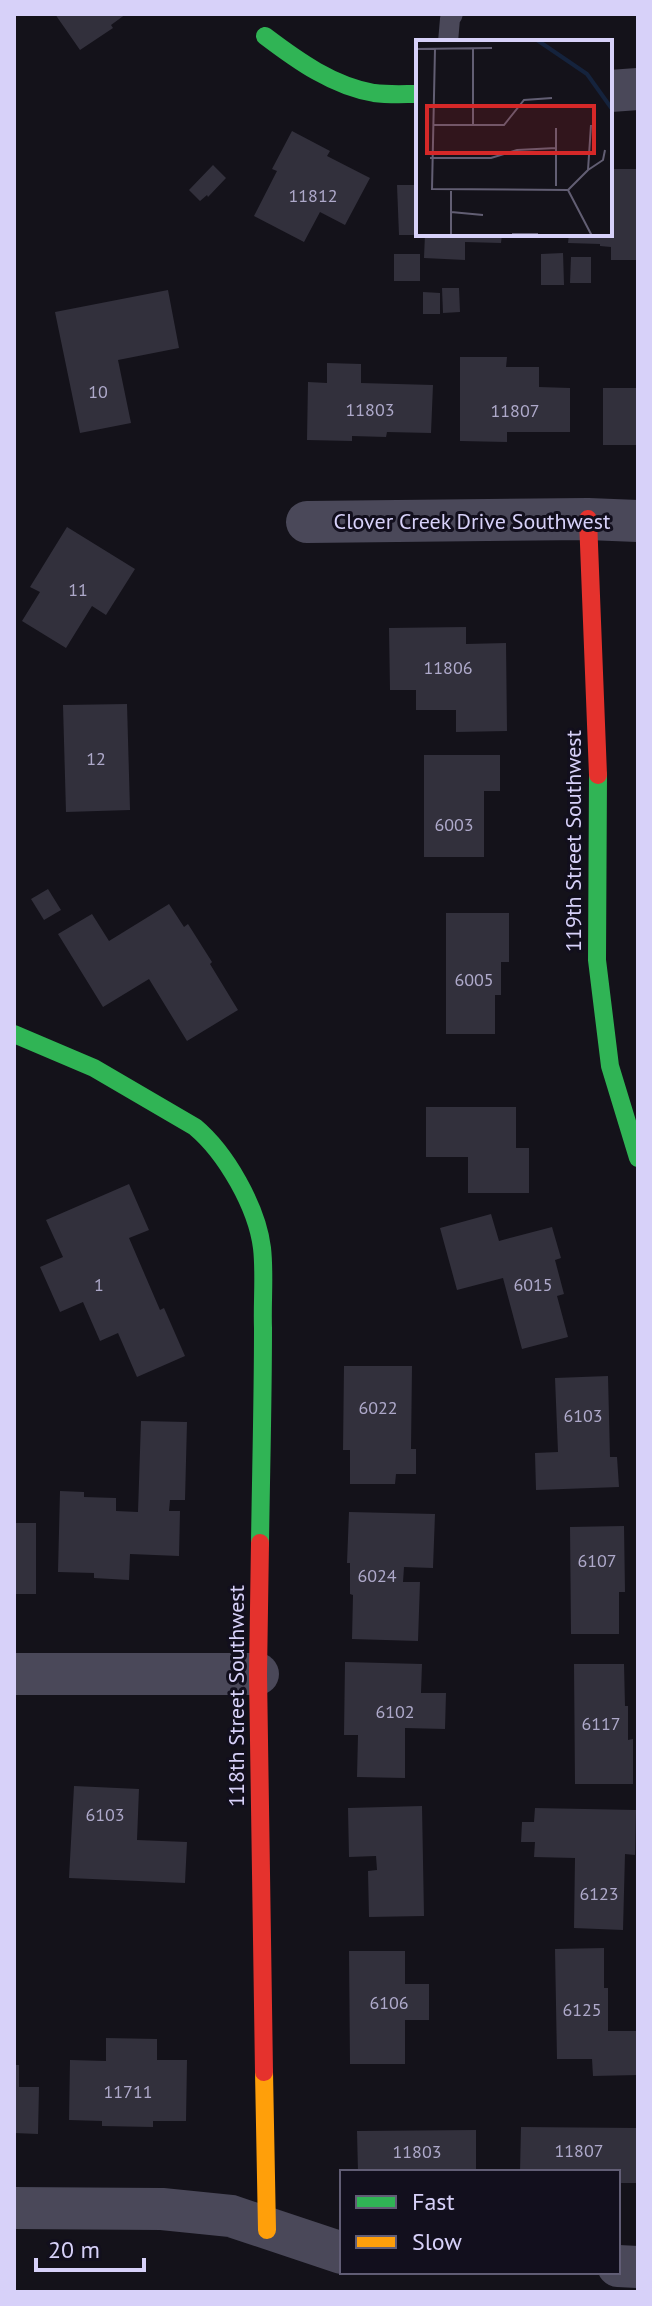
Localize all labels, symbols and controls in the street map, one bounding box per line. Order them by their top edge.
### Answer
inset map [416,40,612,236]
house number: 11812 [288,184,338,207]
house number: 10 [88,380,108,403]
house number: 11803 [345,398,395,421]
house number: 11807 [490,399,540,422]
street label: Clover Creek Drive Southwest [334,507,611,535]
house number: 11 [68,578,88,601]
house number: 11806 [423,656,473,679]
street label: 119th Street Southwest [559,729,587,952]
house number: 12 [86,747,106,770]
house number: 6003 [434,813,474,836]
house number: 6005 [454,968,494,991]
house number: 1 [94,1273,104,1296]
house number: 6015 [513,1273,553,1296]
house number: 6022 [358,1396,398,1419]
house number: 6103 [563,1404,603,1427]
house number: 6107 [577,1549,617,1572]
house number: 6024 [357,1564,397,1587]
street label: 118th Street Southwest [222,1584,250,1807]
house number: 6102 [375,1700,415,1723]
house number: 6117 [581,1712,621,1735]
house number: 6103 [85,1803,125,1826]
house number: 6123 [579,1882,619,1905]
house number: 6106 [369,1991,409,2014]
house number: 6125 [562,1998,602,2021]
house number: 11711 [103,2080,153,2103]
house number: 11807 [554,2139,604,2162]
house number: 11803 [392,2140,442,2163]
legend [340,2170,620,2274]
text: Fast [412,2186,455,2217]
scale bar [36,2222,144,2272]
text: Slow [412,2226,462,2257]
text: 20 m [48,2234,100,2265]

